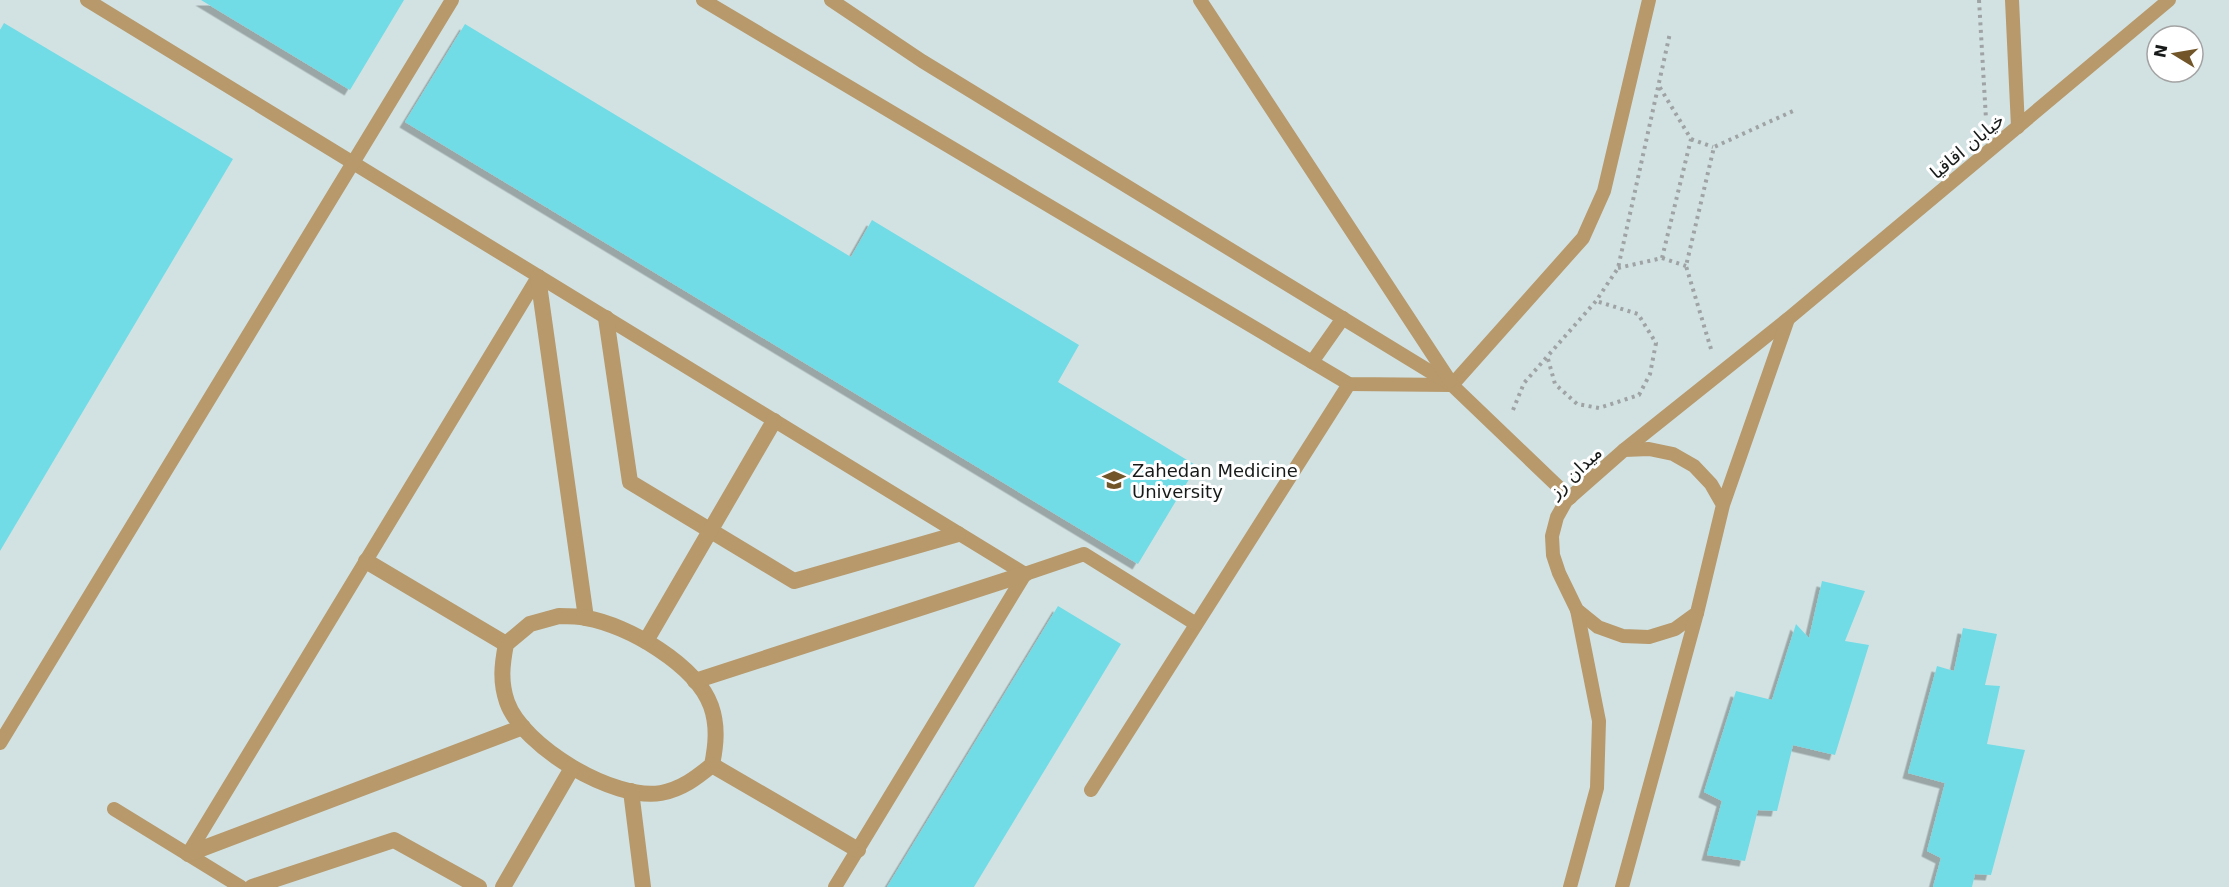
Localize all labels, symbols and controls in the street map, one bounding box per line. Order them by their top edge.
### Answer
north arrow [2145,24,2205,84]
text: N [2150,43,2171,60]
street label: خیابان اقاقیا [1926,109,2008,183]
street label: میدان رز [1543,442,1606,503]
place label: Zahedan Medicine University [1132,460,1298,502]
school or university icon: Zahedan Medicine University [1101,467,1127,493]

